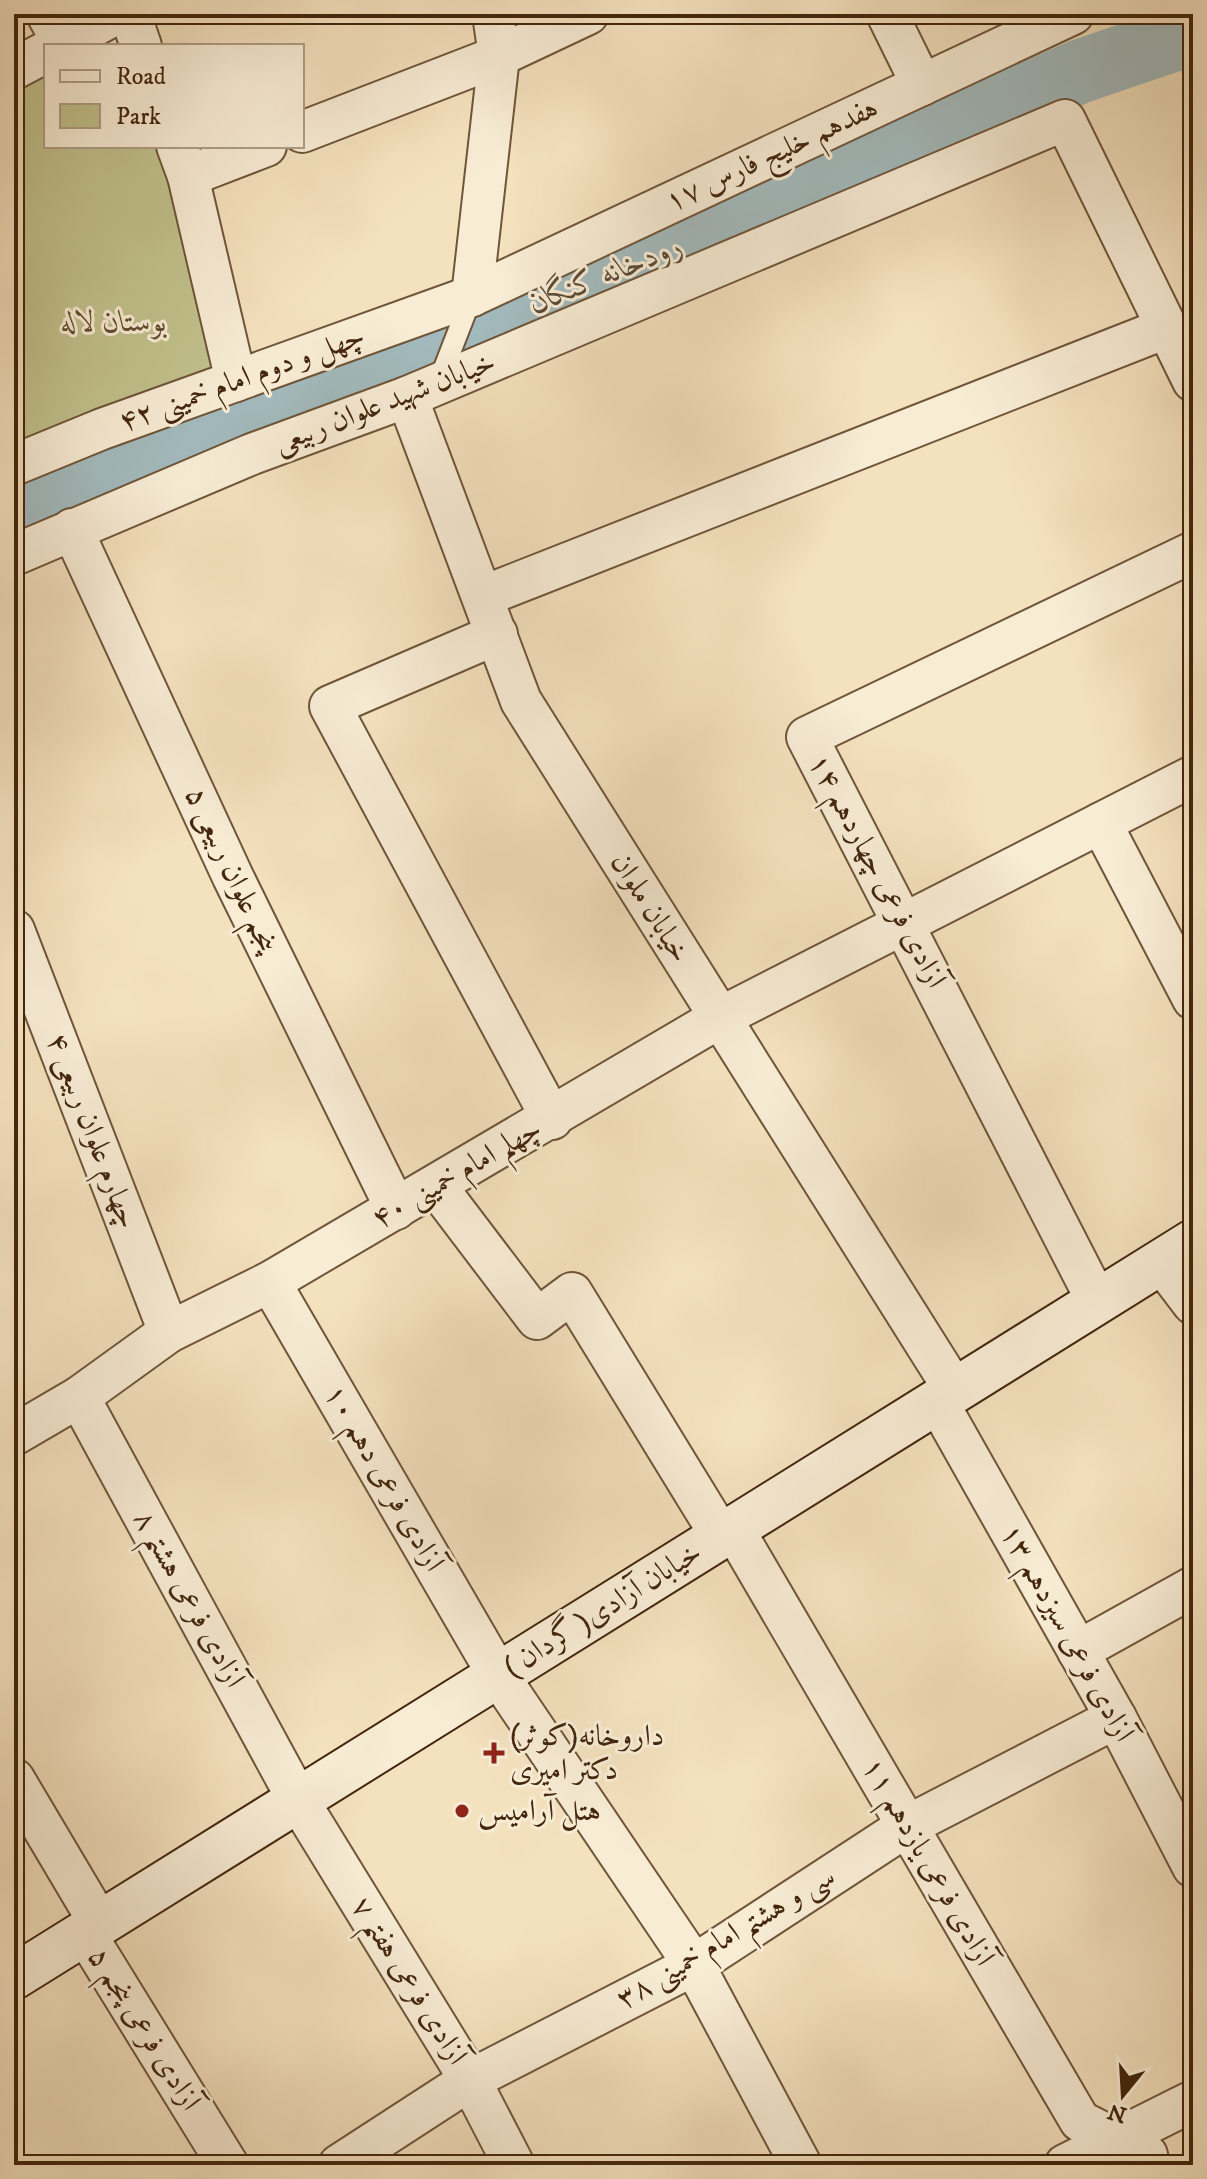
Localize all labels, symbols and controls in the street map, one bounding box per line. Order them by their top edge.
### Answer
legend [44,44,304,148]
text: Road [116,62,166,92]
street label: هفدهم خلیج فارس ۱۷ [660,89,888,228]
text: Park [116,102,161,132]
water label: رودخانه کنگان [523,224,689,324]
park label: بوستان لاله [61,304,168,341]
street label: چهل و دوم امام خمینی ۴۲ [114,317,372,446]
street label: خیابان شهید علوان ربیعی [269,344,501,462]
street label: آزادی فرعی چهاردهم ۱۴ [793,747,957,1001]
street label: پنجم علوان ربیعی ۵ [169,781,286,964]
street label: خیابان ملوان [602,846,698,970]
street label: چهارم علوان ربیعی ۴ [32,1028,146,1236]
street label: چهلم امام خمینی ۴۰ [366,1110,553,1246]
street label: آزادی فرعی دهم ۱۰ [309,1377,455,1585]
street label: آزادی فرعی هشتم ۸ [117,1503,255,1702]
street label: آزادی فرعی سیزدهم ۱۳ [985,1517,1145,1755]
street label: خیابان آزادی( گردان ) [495,1532,709,1686]
place label: داروخانه(کوثر) دکتر امیری [510,1718,664,1789]
marker: داروخانه(کوثر) دکتر امیری [485,1744,503,1762]
street label: آزادی فرعی یازدهم ۱۱ [846,1751,1005,1980]
place label: هتل آرامیس [478,1792,601,1831]
marker: هتل آرامیس [453,1802,471,1820]
street label: سی و هشتم امام خمینی ۳۸ [610,1858,847,2026]
street label: آزادی فرعی هفتم ۷ [335,1890,478,2080]
street label: آزادی فرعی پنجم ۵ [72,1940,212,2125]
north arrow [1083,2055,1163,2135]
text: N [1105,2097,1130,2128]

